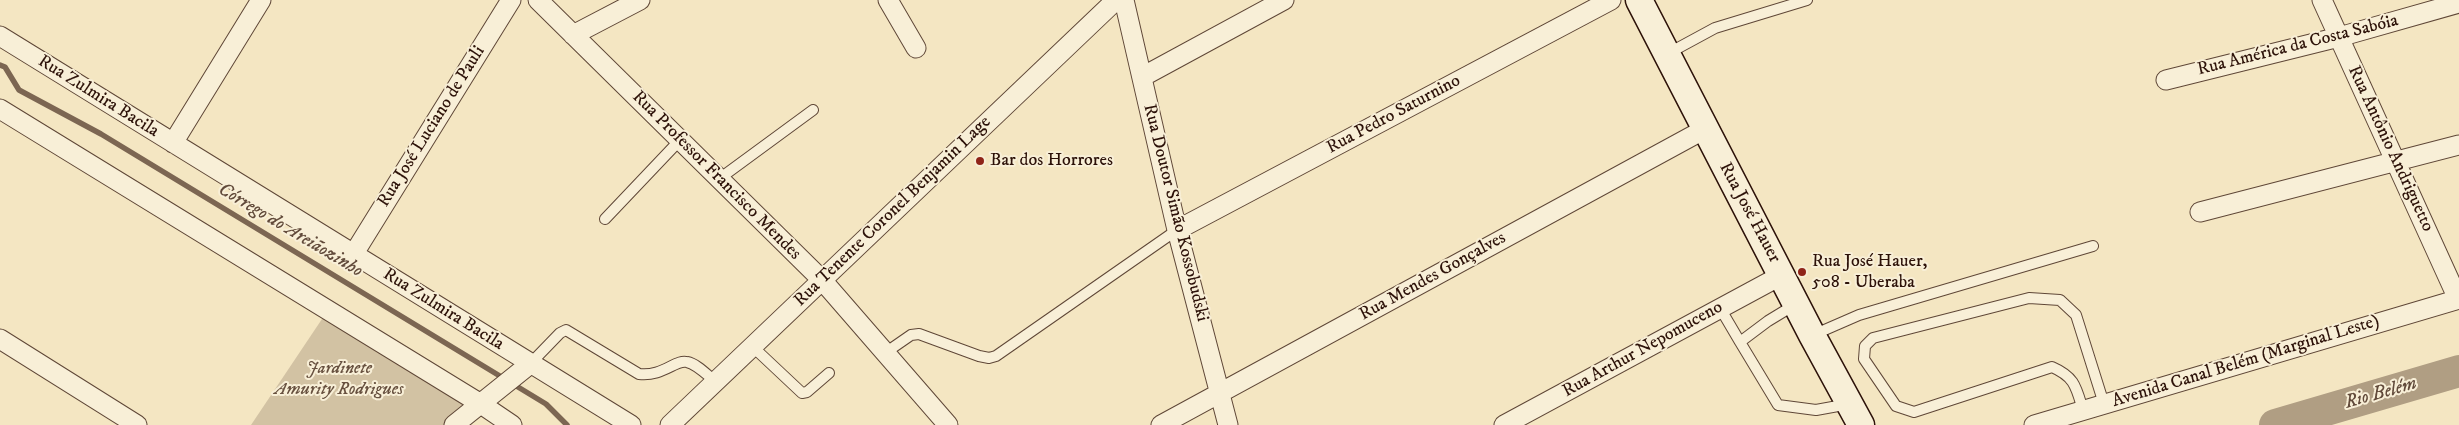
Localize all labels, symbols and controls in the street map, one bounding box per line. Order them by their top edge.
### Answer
street label: Rua América da Costa Sabóia [2195,11,2401,81]
street label: Rua José Luciano de Pauli [374,42,490,212]
street label: Rua Zulmira Bacila [33,51,163,143]
street label: Rua Antônio Andriguetto [2342,63,2438,235]
street label: Rua Pedro Saturnino [1323,71,1465,159]
street label: Rua Professor Francisco Mendes [627,87,805,265]
street label: Rua Doutor Simão Kossobudski [1137,102,1213,324]
street label: Rua Tenente Coronel Benjamin Lage [790,112,996,312]
place label: Bar dos Horrores [990,150,1113,172]
marker: Bar dos Horrores [974,155,986,167]
street label: Rua José Hauer [1713,159,1785,267]
water label: Córrego do Areiãozinho [213,179,367,283]
street label: Rua Mendes Gonçalves [1356,228,1510,326]
place label: Rua José Hauer, 508 - Uberaba [1812,251,1927,294]
street label: Rua Zulmira Bacila [378,264,508,356]
marker: Rua José Hauer, 508 - Uberaba [1796,266,1808,278]
street label: Rua Arthur Nepomuceno [1559,297,1727,403]
street label: Avenida Canal Belém (Marginal Leste) [2110,311,2382,413]
park label: Jardinete Amurity Rodrigues [275,358,403,400]
water label: Rio Belém [2342,373,2420,415]

